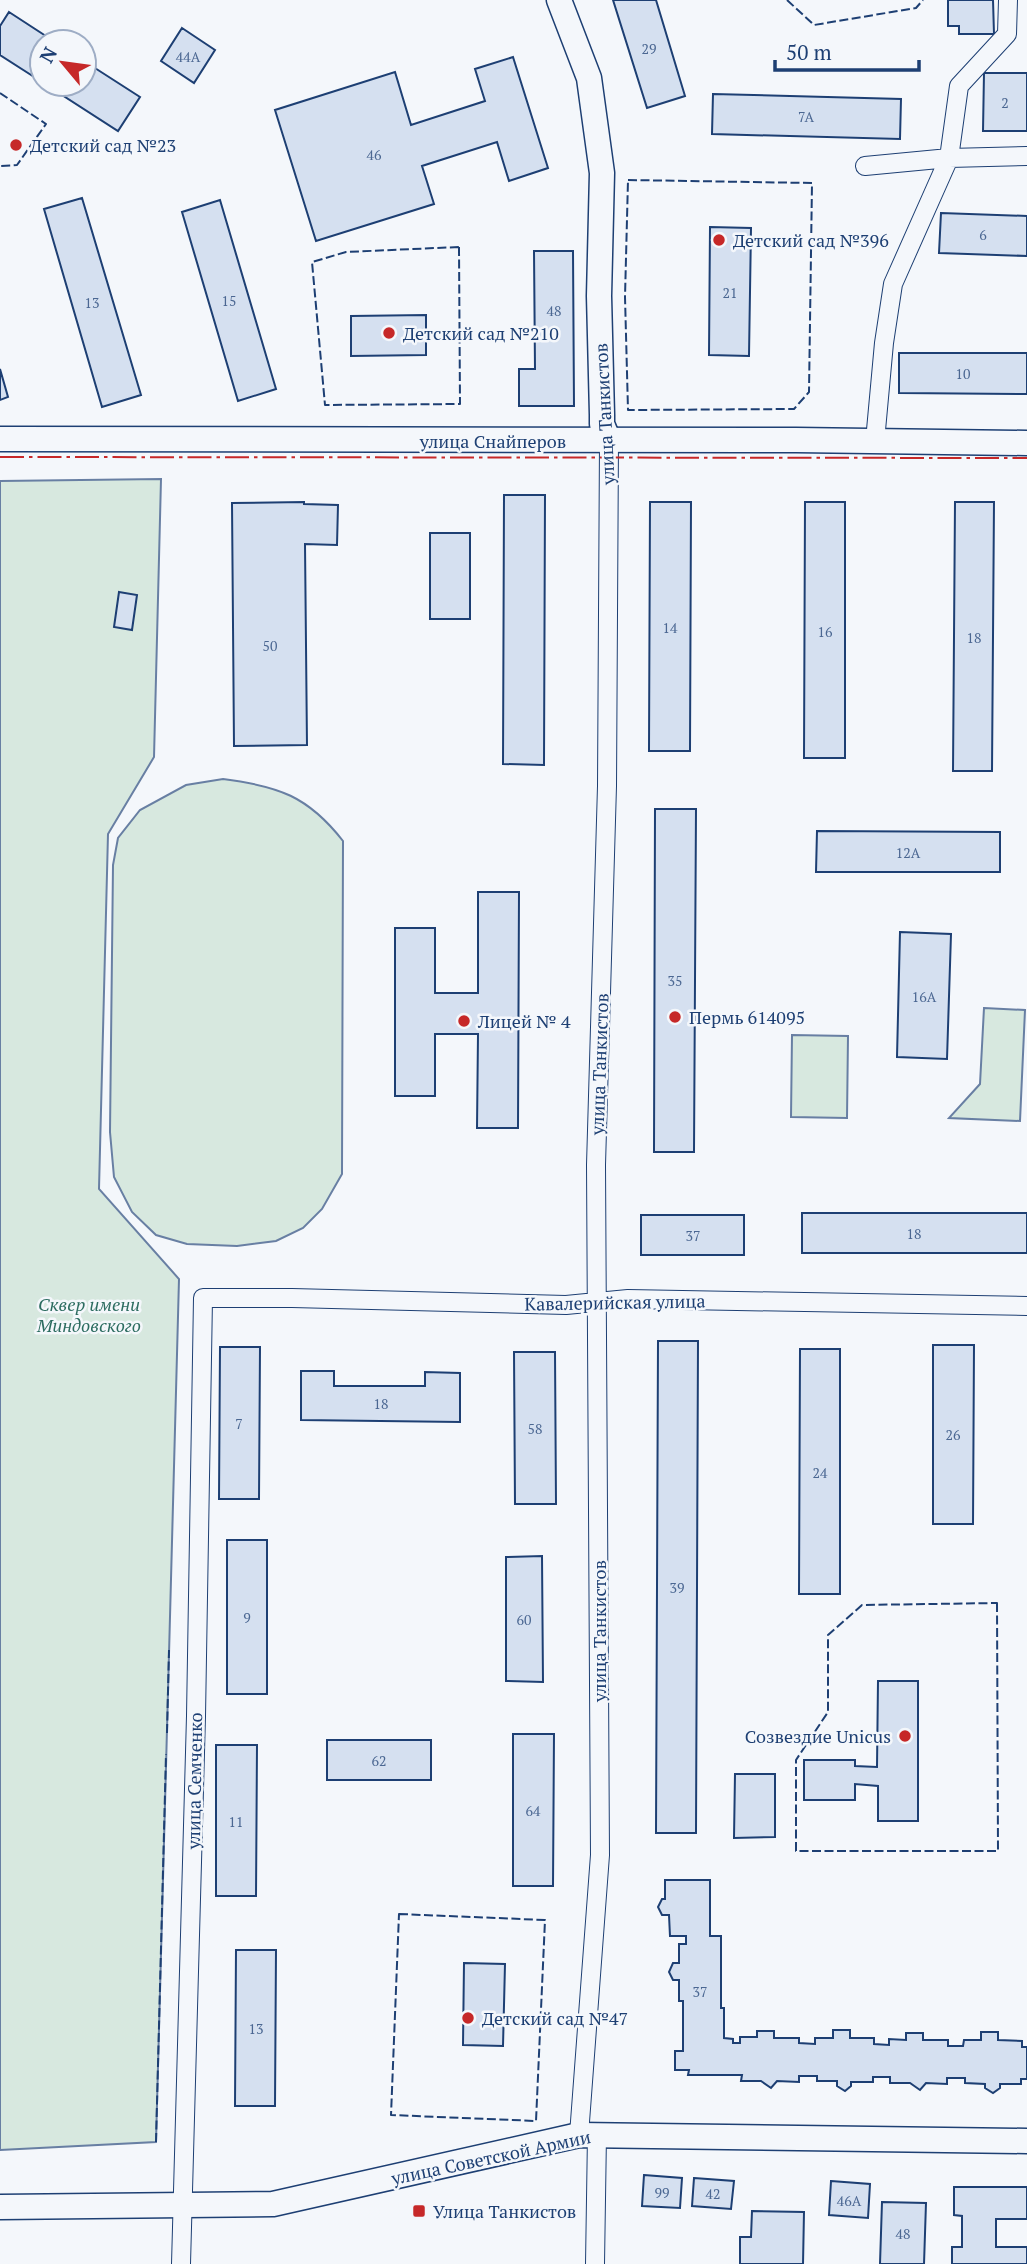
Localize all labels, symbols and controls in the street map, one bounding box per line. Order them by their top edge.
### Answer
north arrow [28,28,98,98]
scale bar [775,28,918,72]
text: 50 m [786,38,832,66]
house number: 29 [642,39,656,58]
text: N [33,42,62,67]
house number: 44А [176,47,201,66]
house number: 2 [1001,93,1009,112]
house number: 7А [798,107,814,126]
place label: Детский сад №23 [30,133,176,157]
marker: Детский сад №23 [8,137,24,153]
house number: 46 [367,145,382,164]
house number: 6 [979,225,987,244]
place label: Детский сад №396 [733,228,889,252]
marker: Детский сад №396 [711,232,727,248]
house number: 21 [723,283,737,302]
house number: 15 [222,291,236,310]
house number: 13 [85,293,99,312]
house number: 48 [547,301,561,320]
place label: Детский сад №210 [403,321,559,345]
marker: Детский сад №210 [381,325,397,341]
street label: улица Танкистов [588,343,620,486]
house number: 10 [956,364,970,383]
street label: улица Снайперов [419,429,566,453]
house number: 14 [663,618,678,637]
house number: 16 [818,622,833,641]
house number: 18 [967,628,981,647]
house number: 50 [263,636,277,655]
house number: 12А [896,843,921,862]
house number: 35 [668,971,682,990]
house number: 16А [912,987,937,1006]
street label: улица Танкистов [584,993,613,1136]
place label: Пермь 614095 [689,1005,805,1029]
place label: Лицей № 4 [477,1009,571,1033]
marker: Пермь 614095 [667,1009,683,1025]
marker: Лицей № 4 [456,1013,472,1029]
house number: 18 [907,1224,921,1243]
house number: 37 [686,1226,700,1245]
street label: Кавалерийская улица [524,1288,706,1316]
park label: Сквер имени Миндовского [36,1292,141,1337]
house number: 18 [374,1394,388,1413]
house number: 7 [235,1414,243,1433]
house number: 58 [528,1419,542,1438]
house number: 26 [946,1425,961,1444]
house number: 24 [813,1463,828,1482]
street label: улица Танкистов [587,1560,611,1703]
house number: 39 [670,1578,684,1597]
house number: 9 [243,1608,251,1627]
house number: 60 [517,1610,531,1629]
street label: улица Семченко [181,1712,207,1851]
place label: Созвездие Unicus [745,1724,891,1748]
marker: Созвездие Unicus [897,1728,913,1744]
house number: 62 [372,1751,386,1770]
house number: 64 [526,1801,541,1820]
house number: 11 [229,1812,243,1831]
house number: 37 [693,1982,707,2001]
place label: Детский сад №47 [482,2006,628,2030]
marker: Детский сад №47 [460,2010,476,2026]
house number: 13 [249,2019,263,2038]
street label: улица Советской Армии [388,2124,593,2190]
house number: 99 [655,2183,669,2202]
house number: 42 [706,2184,720,2203]
house number: 46А [837,2191,862,2210]
place label: Улица Танкистов [433,2199,576,2223]
marker: Улица Танкистов [411,2203,427,2219]
house number: 48 [896,2224,910,2243]

